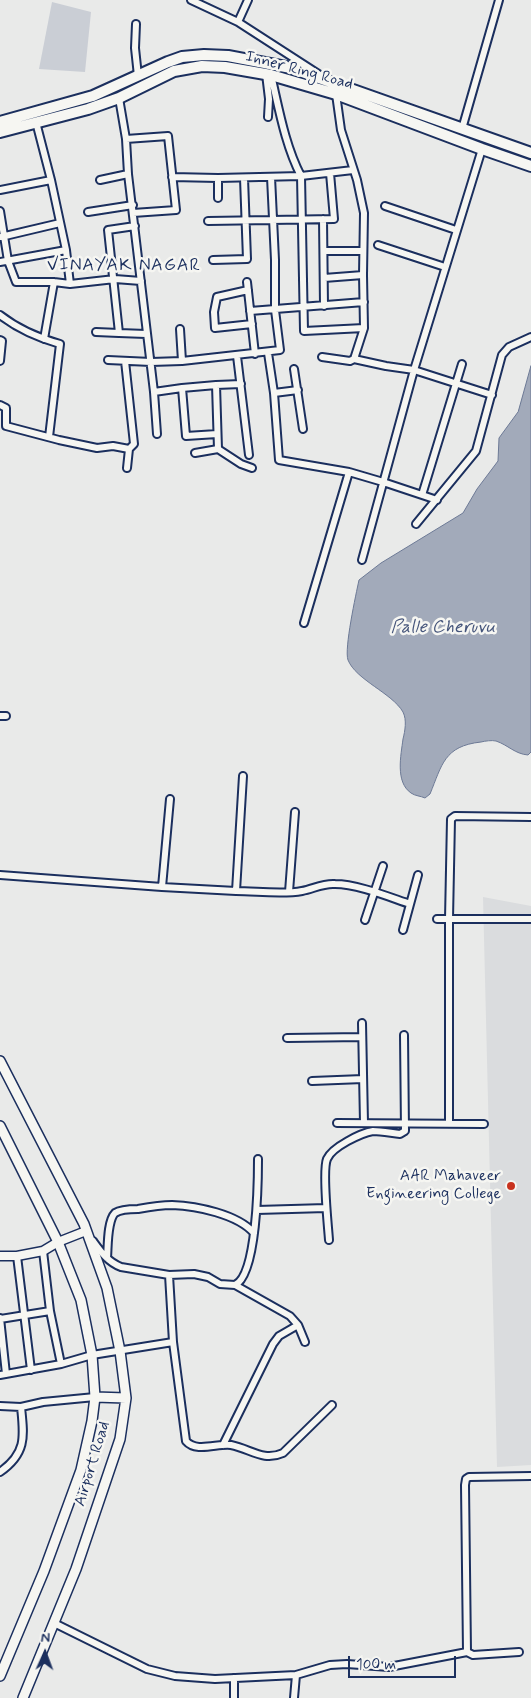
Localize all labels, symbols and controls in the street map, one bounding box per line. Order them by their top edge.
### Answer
street label: Inner Ring Road [243,47,355,95]
district label: VINAYAK NAGAR [45,255,203,277]
water label: Palle Cheruvu [391,617,495,639]
place label: AAR Mahaveer Engineering College [366,1167,501,1205]
marker: AAR Mahaveer Engineering College [505,1180,517,1192]
street label: Airport Road [71,1419,115,1509]
north arrow [20,1628,70,1678]
text: N [41,1629,50,1647]
scale bar [351,1646,458,1678]
text: 100 m [356,1655,396,1675]

